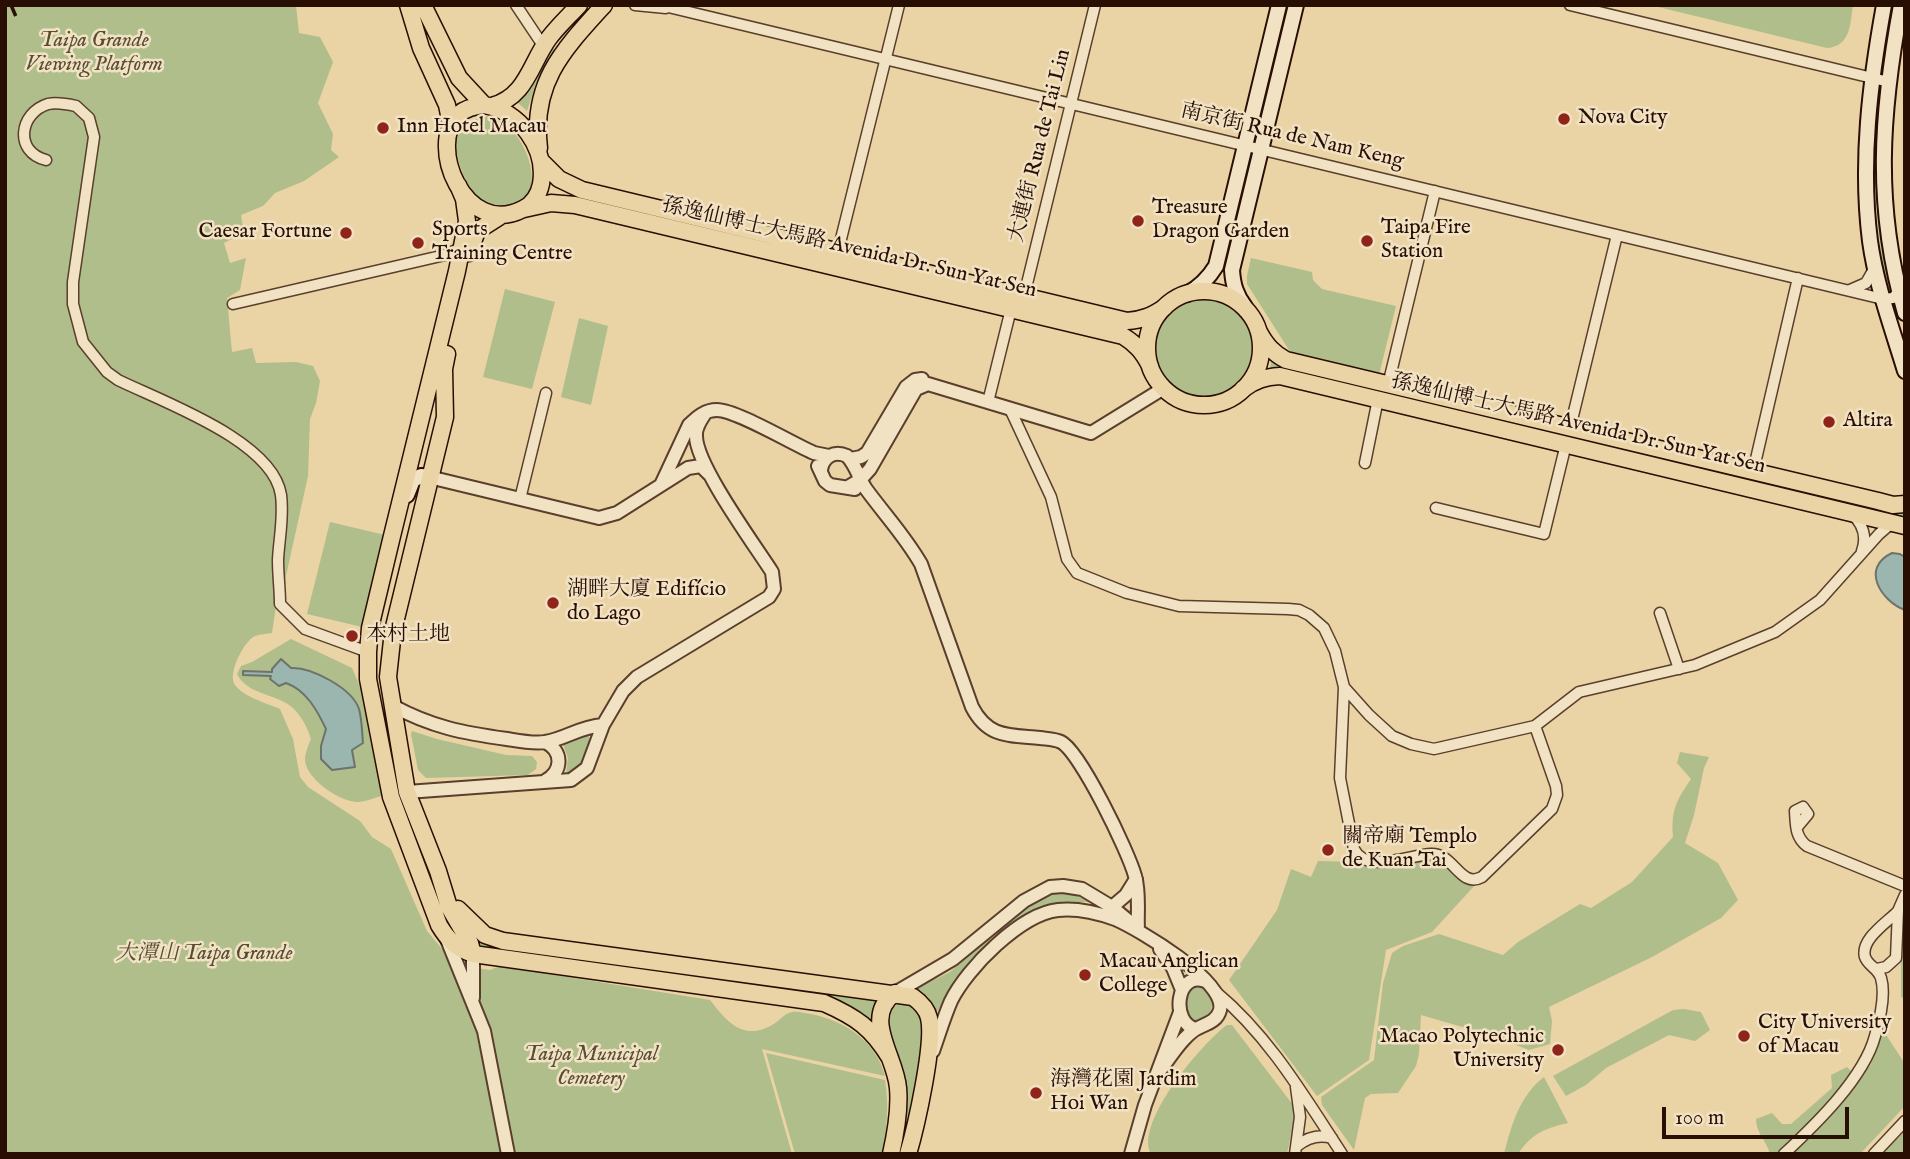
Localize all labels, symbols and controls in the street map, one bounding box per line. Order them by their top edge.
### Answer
park label: Taipa Grande Viewing Platform [25,29,163,79]
street label: 大連街 Rua de Tai Lin [1005,47,1077,245]
street label: 南京街 Rua de Nam Keng [1178,99,1406,175]
place label: Nova City [1578,106,1668,132]
marker: Nova City [1556,111,1572,127]
place label: Inn Hotel Macau [397,115,547,141]
marker: Inn Hotel Macau [375,120,391,136]
street label: 孫逸仙博士大馬路 Avenida Dr. Sun Yat Sen [659,194,1039,304]
place label: Treasure Dragon Garden [1152,196,1289,246]
marker: Treasure Dragon Garden [1130,213,1146,229]
place label: Taipa Fire Station [1381,216,1471,266]
place label: Sports Training Centre [432,218,572,268]
place label: Caesar Fortune [198,220,332,246]
marker: Caesar Fortune [338,225,354,241]
marker: Taipa Fire Station [1359,233,1375,249]
marker: Sports Training Centre [410,235,426,251]
street label: 孫逸仙博士大馬路 Avenida Dr. Sun Yat Sen [1388,370,1768,480]
place label: Altira [1843,409,1893,435]
marker: Altira [1821,414,1837,430]
place label: 湖畔大廈 Edifício do Lago [567,578,726,628]
marker: 湖畔大廈 Edifício do Lago [545,595,561,611]
place label: 本村土地 [366,623,450,649]
marker: 本村土地 [344,628,360,644]
place label: 關帝廟 Templo de Kuan Tai [1342,825,1477,875]
marker: 關帝廟 Templo de Kuan Tai [1320,842,1336,858]
park label: 大潭山 Taipa Grande [116,942,292,968]
place label: Macau Anglican College [1099,950,1239,1000]
marker: Macau Anglican College [1077,967,1093,983]
place label: City University of Macau [1758,1011,1892,1061]
place label: Macao Polytechnic University [1380,1025,1544,1075]
marker: City University of Macau [1736,1028,1752,1044]
marker: Macao Polytechnic University [1550,1042,1566,1058]
park label: Taipa Municipal Cemetery [524,1043,658,1093]
place label: 海灣花園 Jardim Hoi Wan [1050,1068,1196,1118]
marker: 海灣花園 Jardim Hoi Wan [1028,1085,1044,1101]
scale bar [1665,1092,1852,1136]
text: 100 m [1675,1105,1724,1132]

